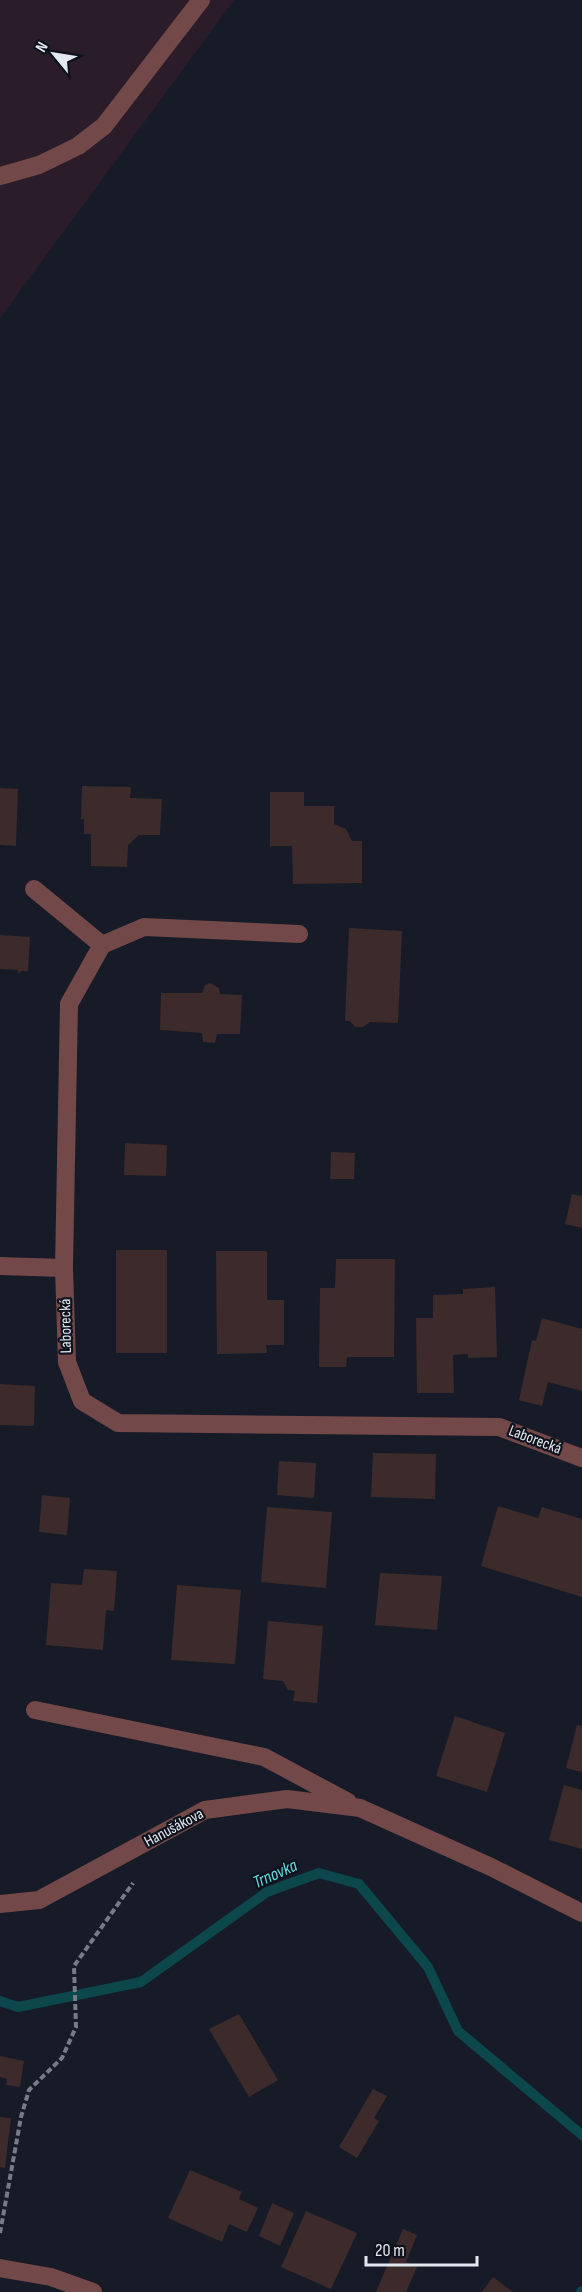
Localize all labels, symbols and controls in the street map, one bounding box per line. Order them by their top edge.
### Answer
north arrow [24,24,84,84]
text: N [32,39,53,56]
street label: Laborecká [56,1298,76,1354]
street label: Laborecká [506,1421,564,1459]
street label: Hanušákova [141,1805,207,1851]
water label: Trnovka [250,1855,301,1893]
scale bar [366,2229,477,2267]
text: 20 m [375,2240,405,2261]

